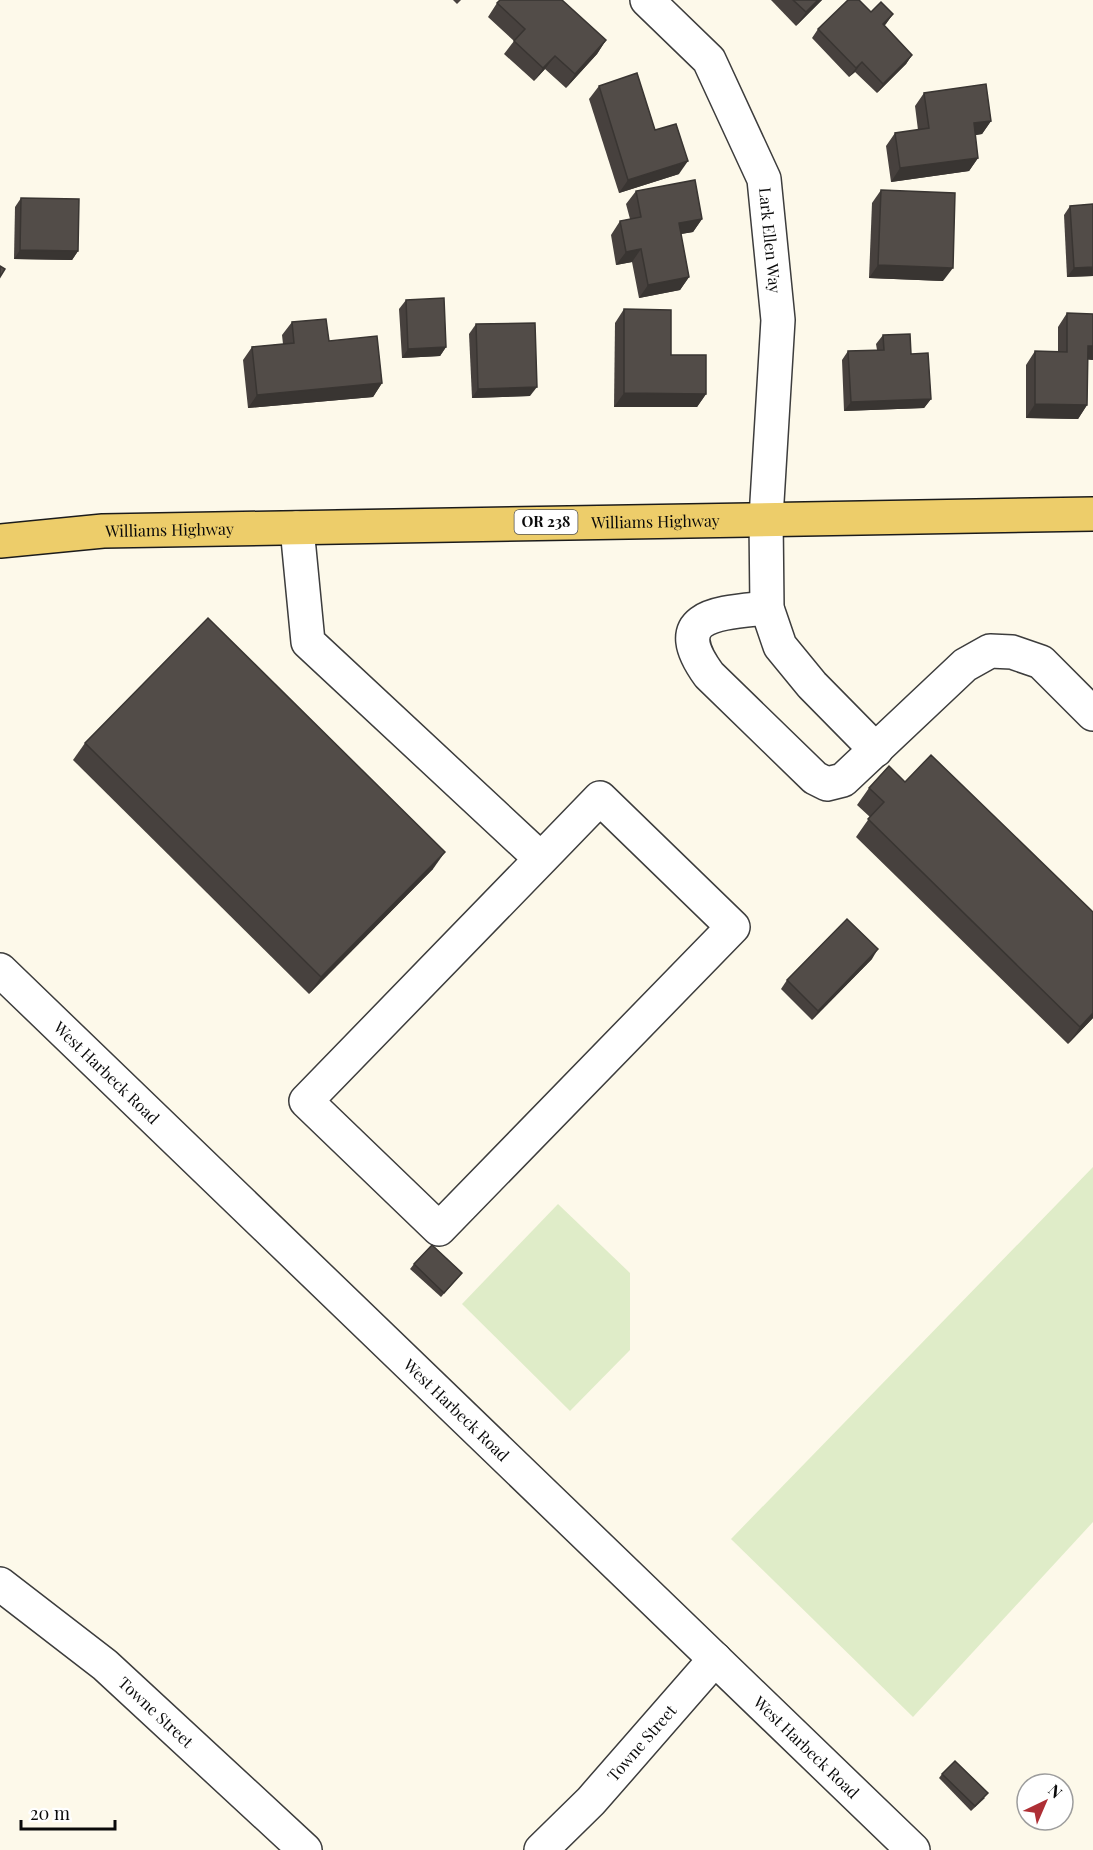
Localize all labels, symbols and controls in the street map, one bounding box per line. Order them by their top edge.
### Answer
street label: Lark Ellen Way [755,186,786,294]
street label: Williams Highway [590,509,720,533]
road number: OR 238 [514,510,578,534]
street label: Williams Highway [104,518,234,541]
street label: West Harbeck Road [49,1016,164,1128]
street label: West Harbeck Road [399,1353,514,1465]
street label: Towne Street [114,1672,198,1752]
street label: West Harbeck Road [749,1690,864,1803]
street label: Towne Street [602,1700,681,1785]
north arrow [1015,1772,1075,1832]
text: N [1044,1779,1068,1803]
scale bar [21,1793,116,1831]
text: 20 m [30,1801,70,1825]

